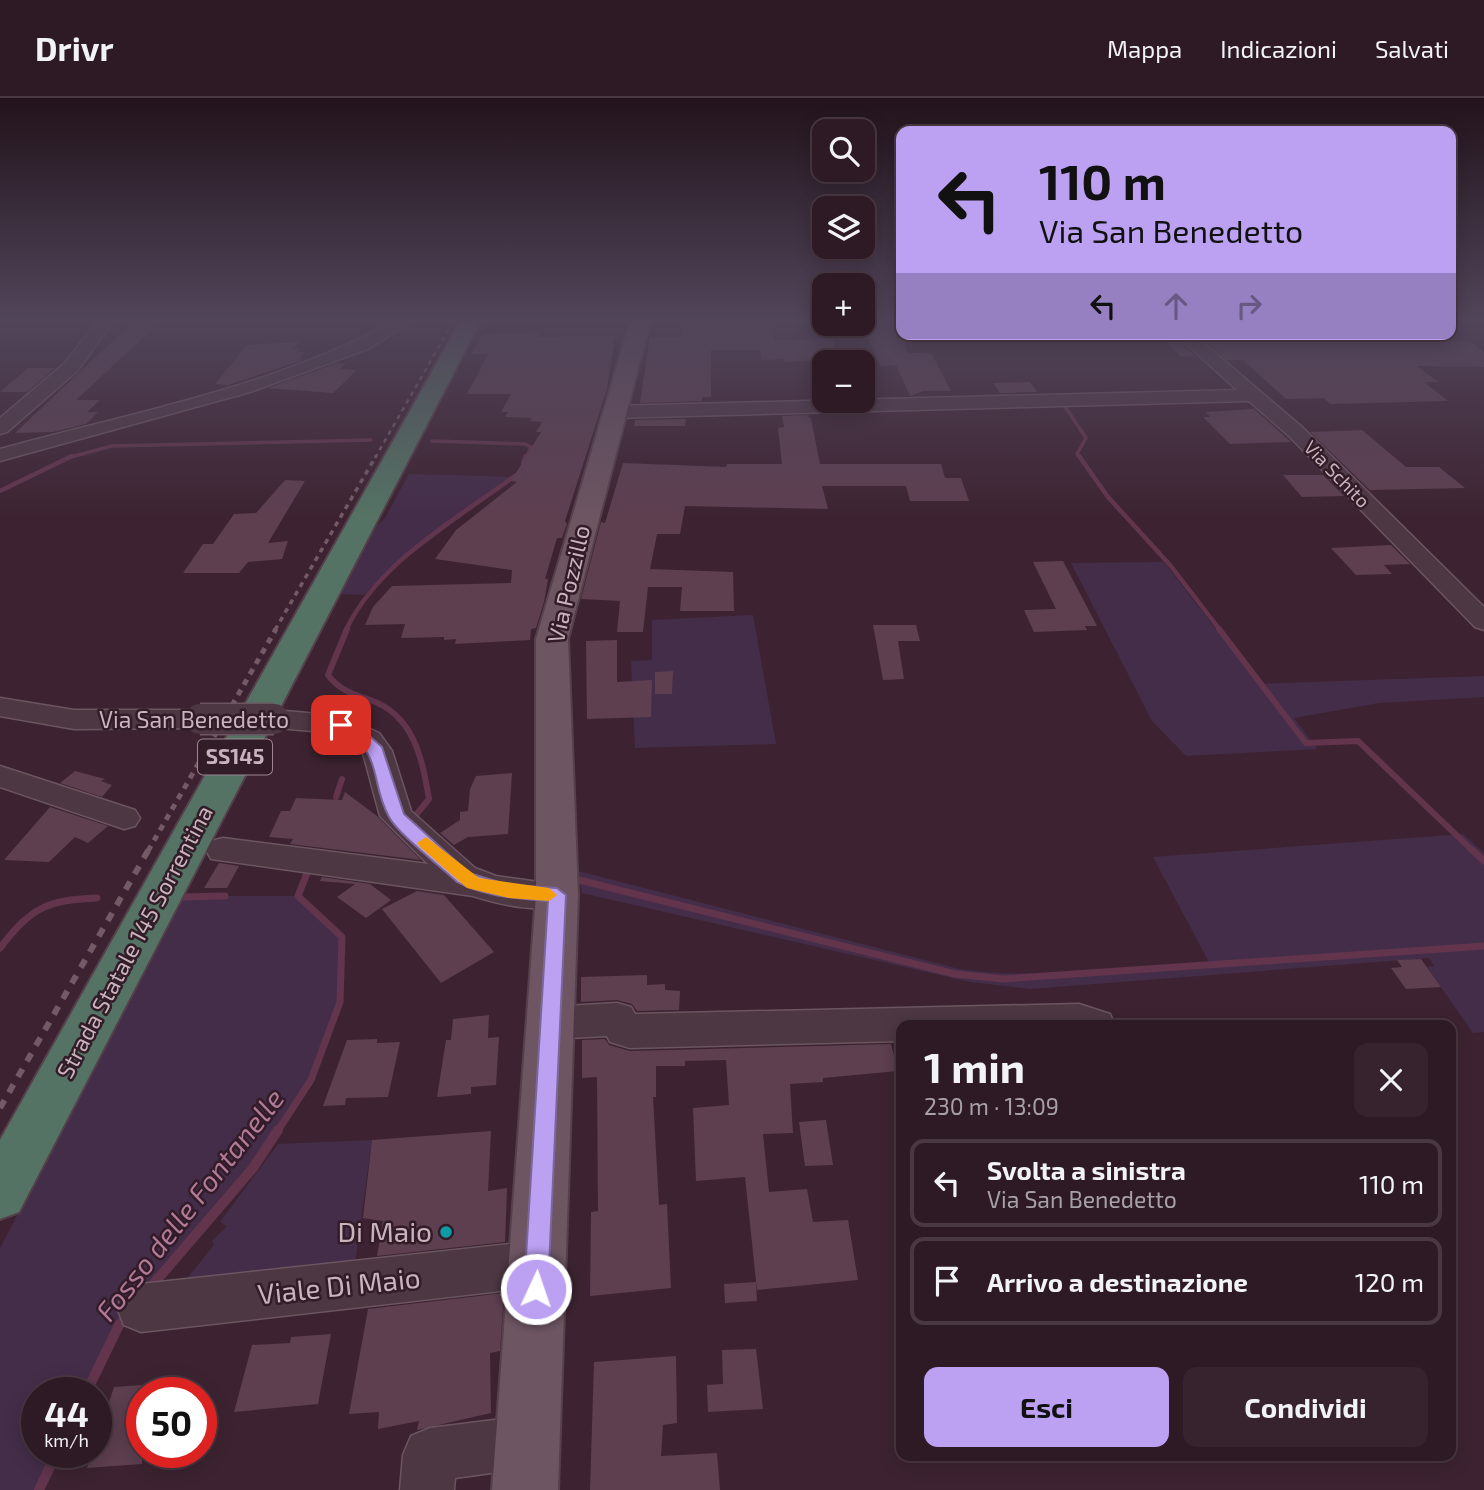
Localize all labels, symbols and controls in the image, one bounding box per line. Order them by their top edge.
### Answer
text: Drivr [35,28,114,68]
text: Mappa [1107,34,1182,63]
text: Indicazioni [1220,34,1337,63]
text: Salvati [1375,34,1449,63]
map controls [812,119,875,413]
button: search [812,119,875,182]
text: 110 m [1039,151,1166,210]
icon: left [924,154,1015,245]
button: layers [812,196,875,259]
text: Via San Benedetto [1039,211,1303,249]
button: + [812,273,875,336]
icon: left [1084,287,1122,325]
icon: ahead [1157,287,1195,325]
icon: right [1230,287,1268,325]
button: − [812,350,875,413]
street label: Via Schito [1300,435,1375,512]
street label: Via Pozzillo [541,522,595,645]
pin [311,695,371,755]
street label: Via San Benedetto [99,705,289,733]
icon: arrive [322,706,360,744]
road number: SS145 [198,740,272,774]
street label: Strada Statale 145 Sorrentina [50,800,218,1083]
text: 1 min [924,1041,1025,1091]
button: close [1354,1043,1428,1117]
water label: Fosso delle Fontanelle [88,1081,290,1327]
text: 230 m · 13:09 [924,1092,1059,1120]
text: Svolta a sinistra [987,1154,1186,1185]
icon: left [928,1164,966,1202]
text: 110 m [1359,1168,1424,1199]
text: Via San Benedetto [987,1185,1177,1213]
place label: Di Maio [337,1214,432,1248]
marker: Di Maio [438,1224,454,1240]
position arrow [499,1252,573,1326]
street label: Viale Di Maio [256,1260,422,1310]
icon: arrive [928,1262,966,1300]
text: Arrivo a destinazione [987,1266,1248,1297]
text: 120 m [1355,1266,1424,1297]
button: Esci [924,1367,1169,1447]
button: Condividi [1183,1367,1428,1447]
speed limit sign: 50 [126,1377,217,1468]
text: 44 [44,1392,89,1434]
text: km/h [44,1429,89,1451]

